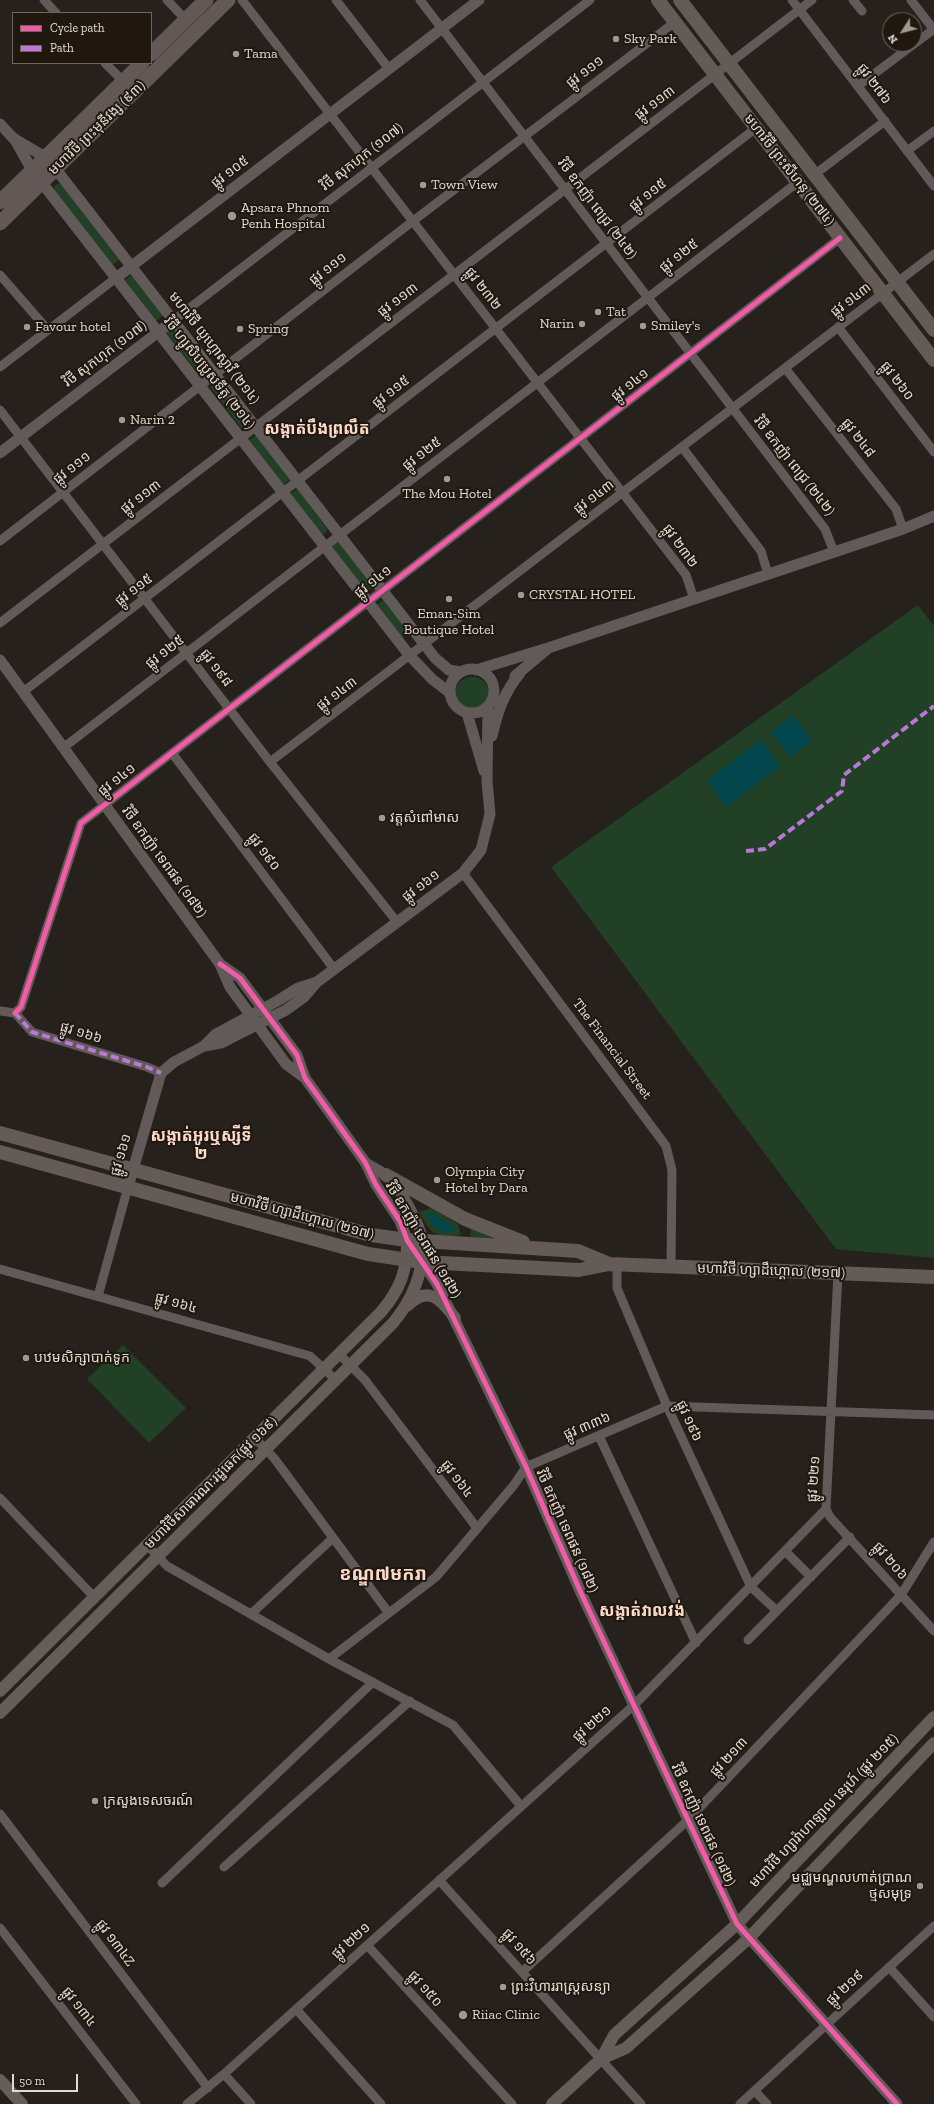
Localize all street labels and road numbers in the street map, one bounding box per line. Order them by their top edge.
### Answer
street label: ផ្លូវ ១១១ [563,52,607,92]
street label: ផ្លូវ ២៧៦ [853,60,895,108]
street label: មហាវិថី ព្រះមុនីវង្ស (៩៣) [45,77,149,179]
street label: ផ្លូវ ១១៣ [631,82,679,124]
street label: មហាវិថី ព្រះសីហនុ (២៧៤) [740,111,838,229]
street label: វិថី សុកហុក (១០៧) [317,120,407,194]
street label: ផ្លូវ ១០៥ [208,152,252,192]
street label: វិថី ឧកញ៉ា ពេជ្រ (២៤២) [554,155,640,263]
street label: ផ្លូវ ១១៥ [626,175,670,215]
street label: ផ្លូវ ១២៥ [656,236,702,276]
street label: ផ្លូវ ១១១ [306,249,350,289]
street label: ផ្លូវ ២៣២ [461,264,505,314]
street label: ផ្លូវ ១១៣ [374,279,422,321]
street label: ផ្លូវ ១៤៣ [827,279,875,321]
street label: មហាវិថី យូហ្គោស្លាវី (២១៤) [165,289,263,407]
street label: វិថី ហ្សូសិបប្រូសទីតូ (២១៤) [160,313,258,433]
street label: វិថី សុកហុក (១០៧) [60,317,150,391]
street label: ផ្លូវ ២៦០ [877,358,917,404]
street label: ផ្លូវ ១៤១ [608,365,652,405]
street label: ផ្លូវ ១១៥ [369,372,413,412]
street label: វិថី ឧកញ៉ា ពេជ្រ (២៤២) [750,413,838,519]
street label: ផ្លូវ ២៤៨ [838,415,878,461]
street label: ផ្លូវ ១២៥ [399,434,445,474]
street label: ផ្លូវ ១១១ [50,448,94,488]
street label: ផ្លូវ ១១៣ [117,476,165,518]
street label: ផ្លូវ ១៤៣ [570,476,618,518]
street label: ផ្លូវ ២៣២ [659,521,701,571]
street label: ផ្លូវ ១៤១ [351,562,395,602]
street label: ផ្លូវ ១១៥ [112,570,156,610]
street label: ផ្លូវ ១២៥ [142,632,188,672]
street label: ផ្លូវ ១៩៨ [196,646,236,690]
street label: ផ្លូវ ១៤៣ [313,673,361,715]
street label: ផ្លូវ ១៤១ [95,760,139,800]
street label: វិថី ឧកញ៉ា ទេពផន (១៨២) [118,803,210,921]
street label: ផ្លូវ ១៩០ [244,830,284,874]
street label: ផ្លូវ ១៦១ [399,866,443,906]
street label: The Financial Street [569,995,655,1103]
street label: ផ្លូវ ១៦៦ [58,1019,104,1047]
street label: ផ្លូវ ១៦១ [107,1132,135,1178]
street label: វិថី ឧកញ៉ា ទេពផន (១៨២) [381,1179,465,1301]
street label: មហាវិថី ហ្សាដឹហ្គោល (២១៧) [228,1189,376,1243]
street label: មហាវិថី ហ្សាដឹហ្គោល (២១៧) [697,1260,845,1282]
street label: ផ្លូវ ១៦៤ [153,1289,199,1317]
street label: ផ្លូវ ១៩៦ [672,1398,706,1444]
street label: ផ្លូវ ៣៣៦ [561,1409,613,1443]
street label: មហាវិថីសាធារណៈរដ្ឋឆេក(ផ្លូវ ១៦៩) [141,1413,281,1553]
street label: ផ្លូវ ២២១ [804,1455,824,1503]
street label: ផ្លូវ ១៦៤ [437,1457,477,1501]
street label: វិថី ឧកញ៉ា ទេពផន (១៨២) [532,1467,602,1595]
street label: ផ្លូវ ២០៦ [869,1539,911,1583]
street label: ផ្លូវ ២២១ [569,1702,615,1746]
street label: មហាវិថី ហ្សាវ៉ាហាឡាល នេរុហ៍ (ផ្លូវ ២១៥) [746,1731,902,1891]
street label: ផ្លូវ ២១៣ [706,1734,752,1780]
street label: វិថី ឧកញ៉ា ទេពផន (១៨២) [667,1761,739,1889]
street label: ផ្លូវ ១៣៤Z [92,1916,138,1970]
street label: ផ្លូវ ២២១ [328,1919,374,1963]
street label: ផ្លូវ ១៥៦ [498,1925,540,1969]
street label: ផ្លូវ ១៥០ [404,1967,446,2011]
street label: ផ្លូវ ២១៩ [823,1967,867,2009]
street label: ផ្លូវ ១៣៤ [58,1984,100,2030]

